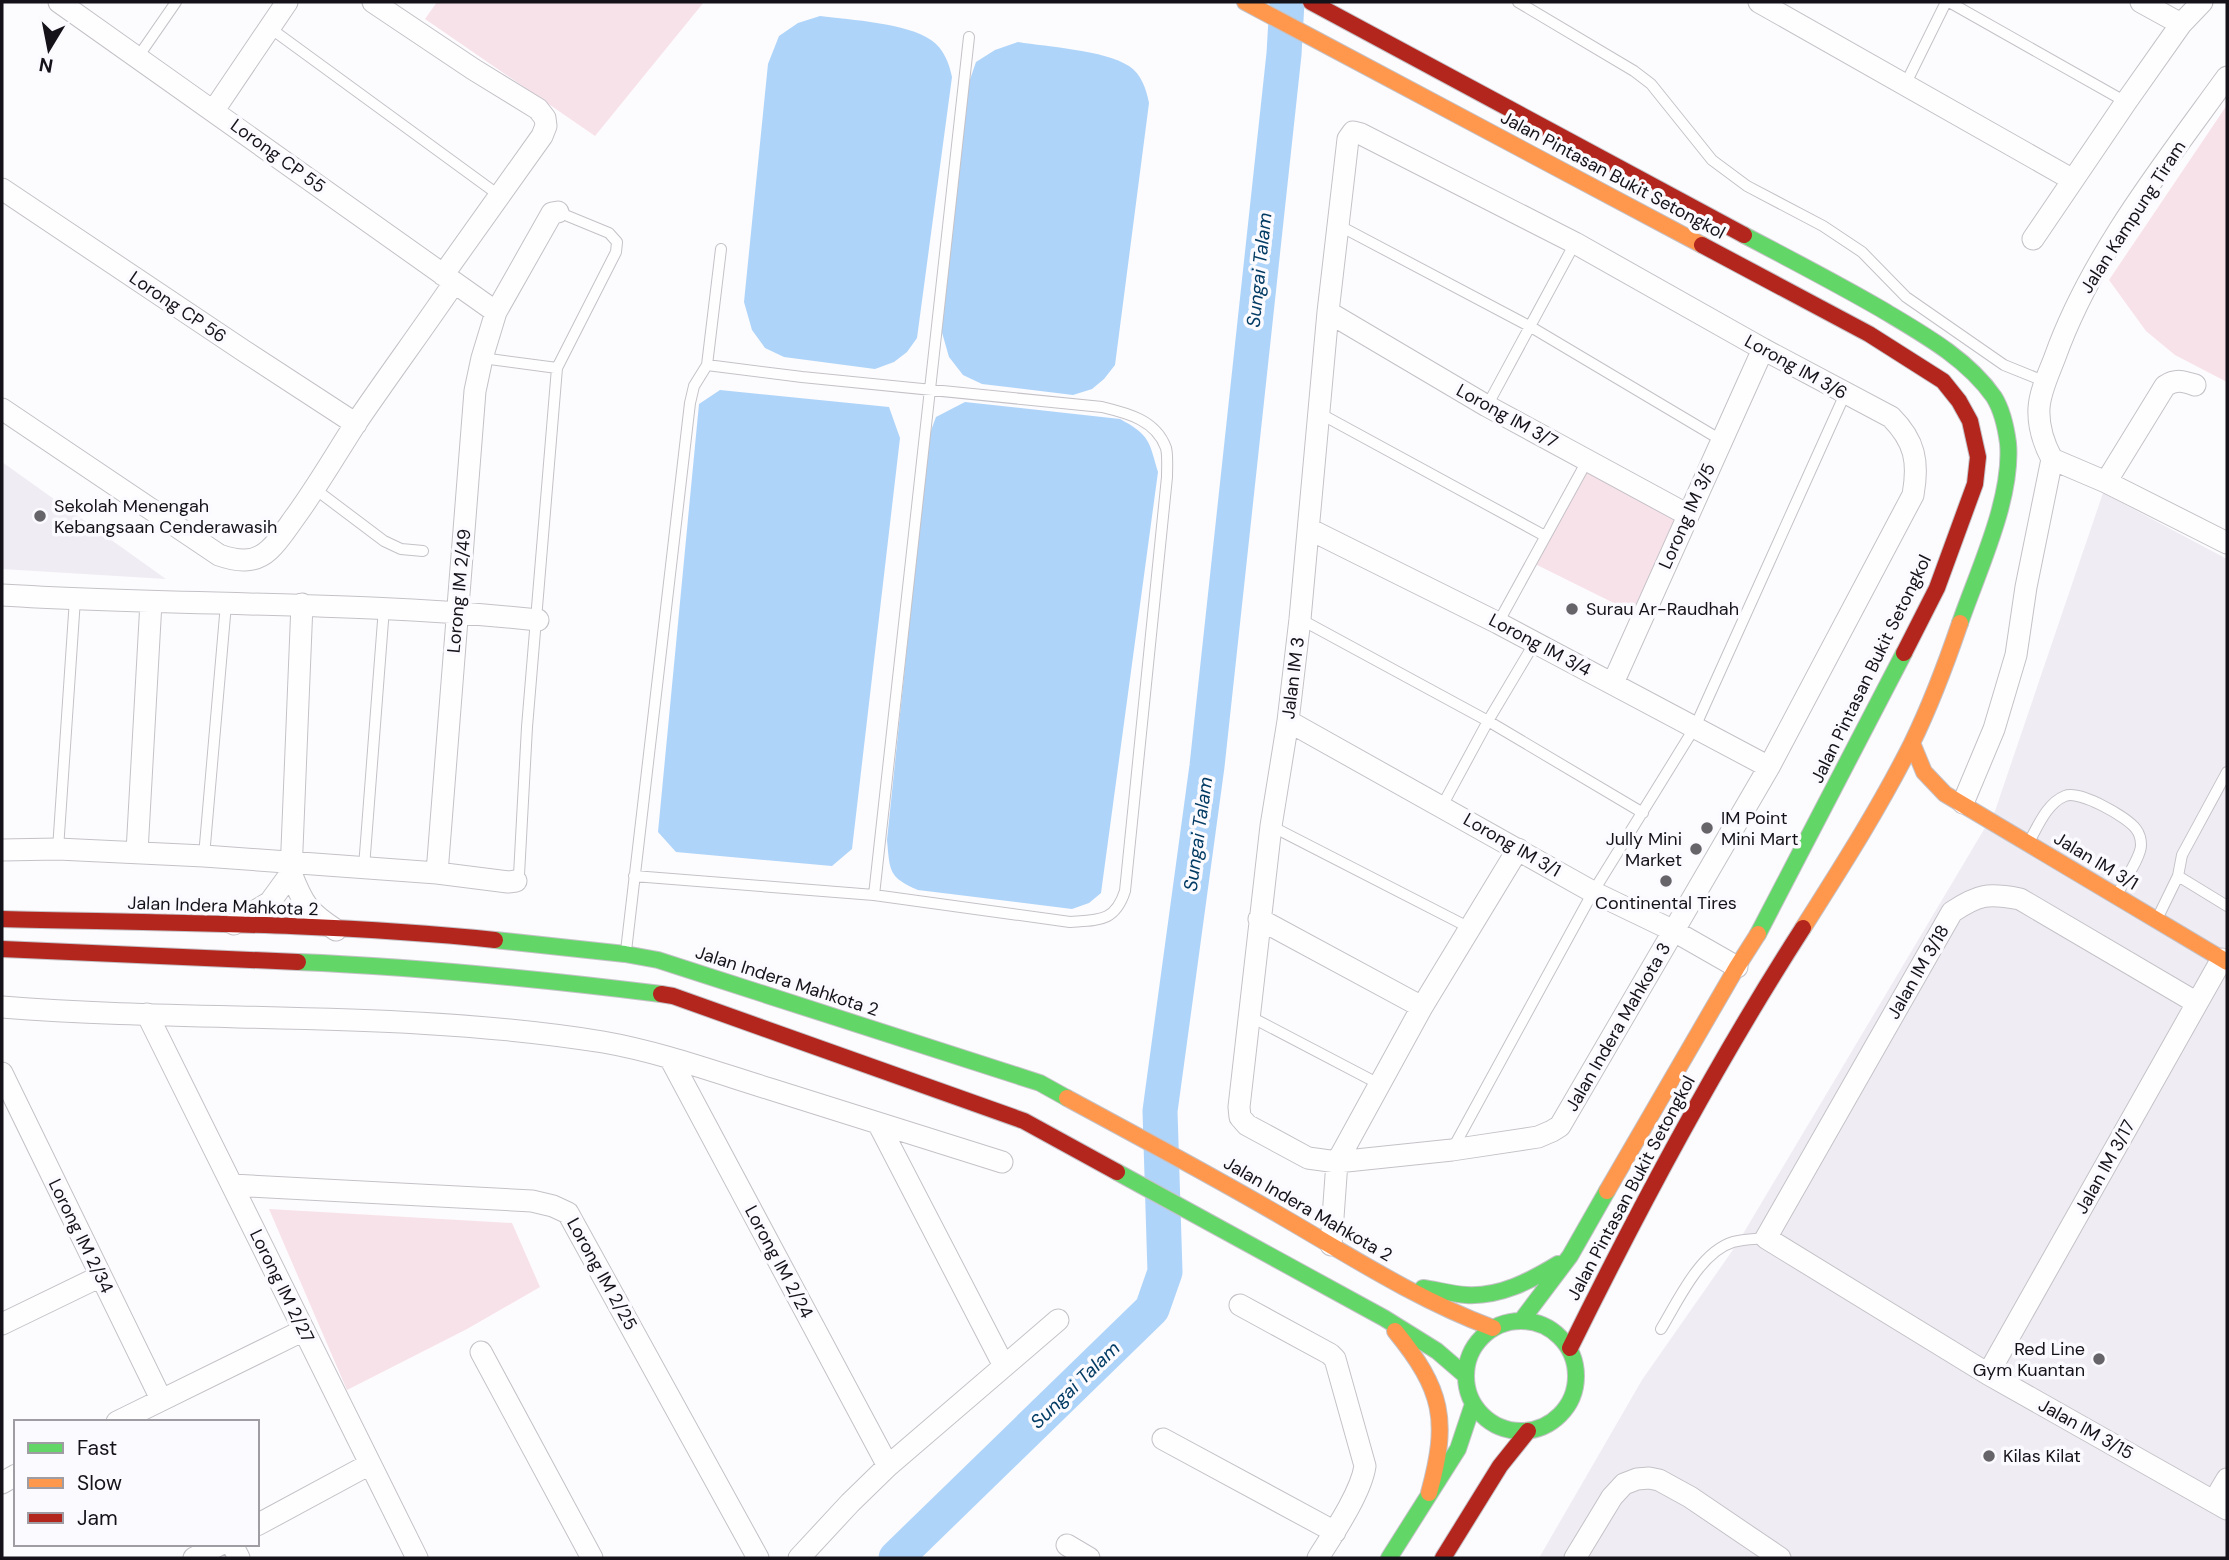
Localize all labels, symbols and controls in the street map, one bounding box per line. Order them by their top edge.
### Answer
north arrow [14,14,84,84]
text: N [37,52,55,79]
street label: Jalan Pintasan Bukit Setongkol [1496,105,1730,245]
street label: Lorong CP 55 [226,113,330,199]
street label: Jalan Kampung Tiram [2075,136,2191,298]
water label: Sungai Talam [1241,211,1277,329]
street label: Lorong CP 56 [125,266,231,348]
street label: Lorong IM 3/6 [1740,329,1852,405]
street label: Lorong IM 3/7 [1452,378,1562,454]
street label: Lorong IM 3/5 [1653,459,1721,573]
place label: Sekolah Menengah Kebangsaan Cenderawasih [54,494,277,539]
marker: Sekolah Menengah Kebangsaan Cenderawasih [32,508,48,524]
street label: Lorong IM 2/49 [442,528,476,654]
street label: Jalan Pintasan Bukit Setongkol [1805,551,1937,787]
place label: Surau Ar-Raudhah [1586,597,1739,621]
marker: Surau Ar-Raudhah [1564,601,1580,617]
street label: Lorong IM 3/4 [1485,608,1595,682]
street label: Jalan IM 3 [1276,636,1310,720]
water label: Sungai Talam [1178,775,1218,893]
place label: IM Point Mini Mart [1721,806,1799,851]
street label: Lorong IM 3/1 [1459,807,1565,883]
marker: IM Point Mini Mart [1699,820,1715,836]
street label: Jalan IM 3/1 [2049,826,2143,896]
place label: Jully Mini Market [1606,827,1682,872]
marker: Jully Mini Market [1688,841,1704,857]
marker: Continental Tires [1658,873,1674,889]
street label: Jalan Indera Mahkota 2 [127,891,319,921]
place label: Continental Tires [1595,891,1737,915]
street label: Jalan IM 3/18 [1881,920,1955,1024]
street label: Jalan Indera Mahkota 3 [1560,938,1676,1116]
street label: Jalan Indera Mahkota 2 [692,940,882,1022]
street label: Jalan Pintasan Bukit Setongkol [1561,1071,1701,1305]
street label: Jalan IM 3/17 [2069,1116,2141,1218]
street label: Jalan Indera Mahkota 2 [1219,1151,1397,1267]
street label: Lorong IM 2/34 [43,1175,119,1297]
street label: Lorong IM 2/24 [739,1201,819,1323]
street label: Lorong IM 2/25 [561,1214,643,1334]
street label: Lorong IM 2/27 [244,1225,320,1347]
water label: Sungai Talam [1025,1336,1125,1434]
place label: Red Line Gym Kuantan [1973,1337,2085,1382]
marker: Red Line Gym Kuantan [2091,1351,2107,1367]
street label: Jalan IM 3/15 [2034,1393,2138,1465]
legend [14,1420,259,1546]
text: Fast [77,1434,117,1462]
place label: Kilas Kilat [2003,1444,2081,1468]
marker: Kilas Kilat [1981,1448,1997,1464]
text: Slow [77,1469,122,1497]
text: Jam [77,1504,118,1532]

